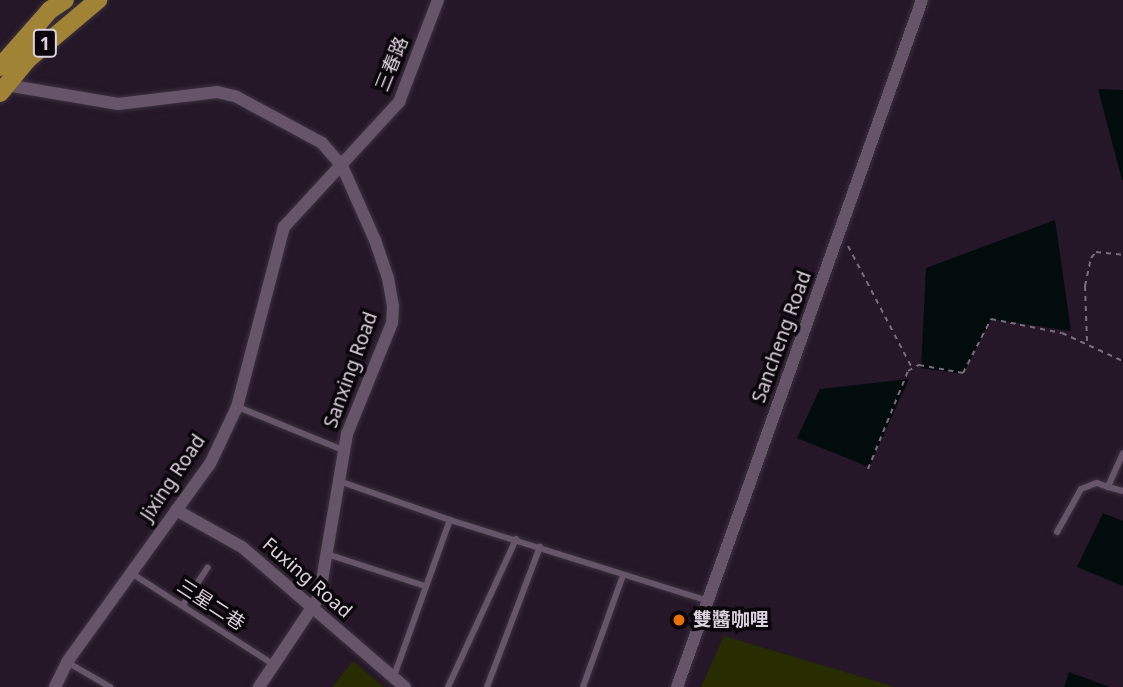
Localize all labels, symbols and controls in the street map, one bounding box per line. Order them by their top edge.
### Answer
road number: 1 [33,28,57,58]
street label: 三春路 [371,33,413,95]
street label: Sancheng Road [748,268,816,406]
street label: Sanxing Road [319,309,383,431]
street label: Jixing Road [136,431,210,525]
street label: Fuxing Road [258,533,356,623]
street label: 三星二巷 [173,575,249,635]
place label: 雙醬咖哩 [693,609,769,631]
marker: 雙醬咖哩 [671,612,687,628]

